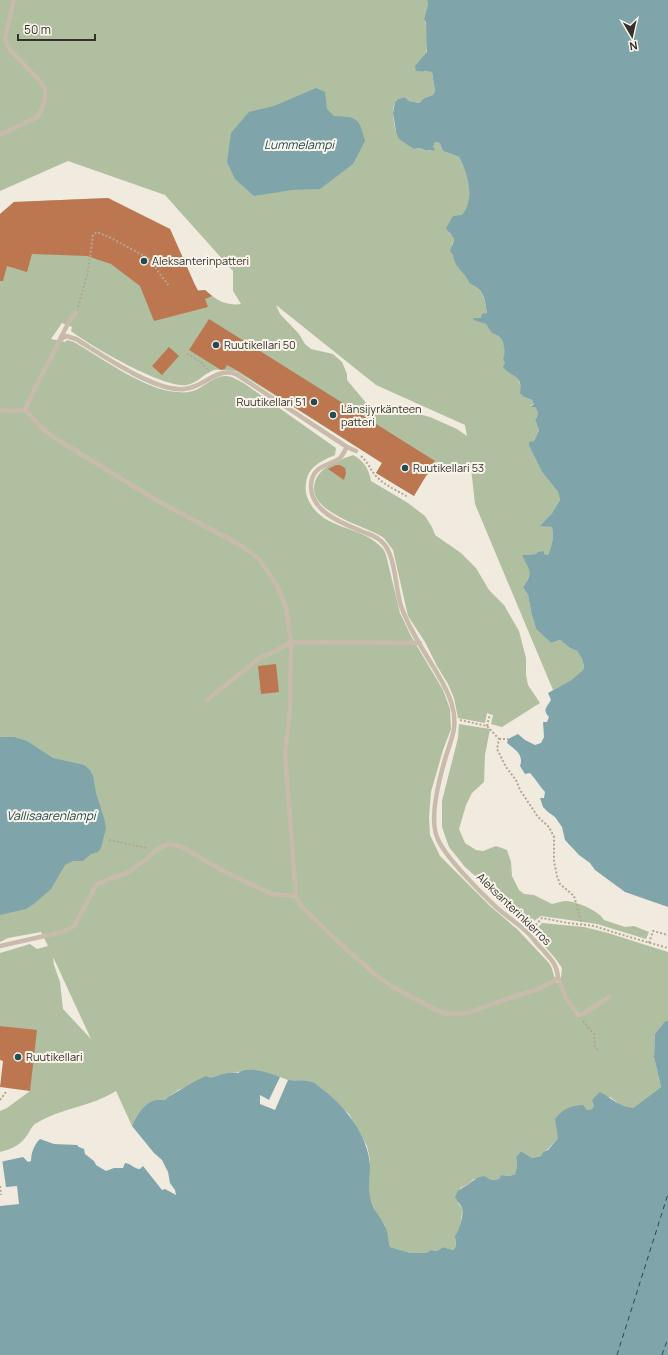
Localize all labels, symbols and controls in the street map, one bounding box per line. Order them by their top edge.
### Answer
scale bar [18,16,95,42]
north arrow [612,16,652,56]
text: 50 m [24,21,51,38]
text: N [628,38,639,54]
water label: Lummelampi [264,136,336,153]
place label: Aleksanterinpatteri [152,253,249,268]
marker: Aleksanterinpatteri [139,256,149,266]
place label: Ruutikellari 50 [224,337,296,352]
marker: Ruutikellari 50 [211,340,221,350]
place label: Ruutikellari 51 [237,394,306,409]
marker: Ruutikellari 51 [309,397,319,407]
place label: Länsijyrkänteen patteri [341,401,422,429]
marker: Länsijyrkänteen patteri [328,410,338,420]
place label: Ruutikellari 53 [413,460,484,475]
marker: Ruutikellari 53 [400,463,410,473]
water label: Vallisaarenlampi [6,807,98,824]
street label: Aleksanterinkierros [474,869,555,948]
place label: Ruutikellari [26,1049,83,1064]
marker: Ruutikellari [13,1052,23,1062]

